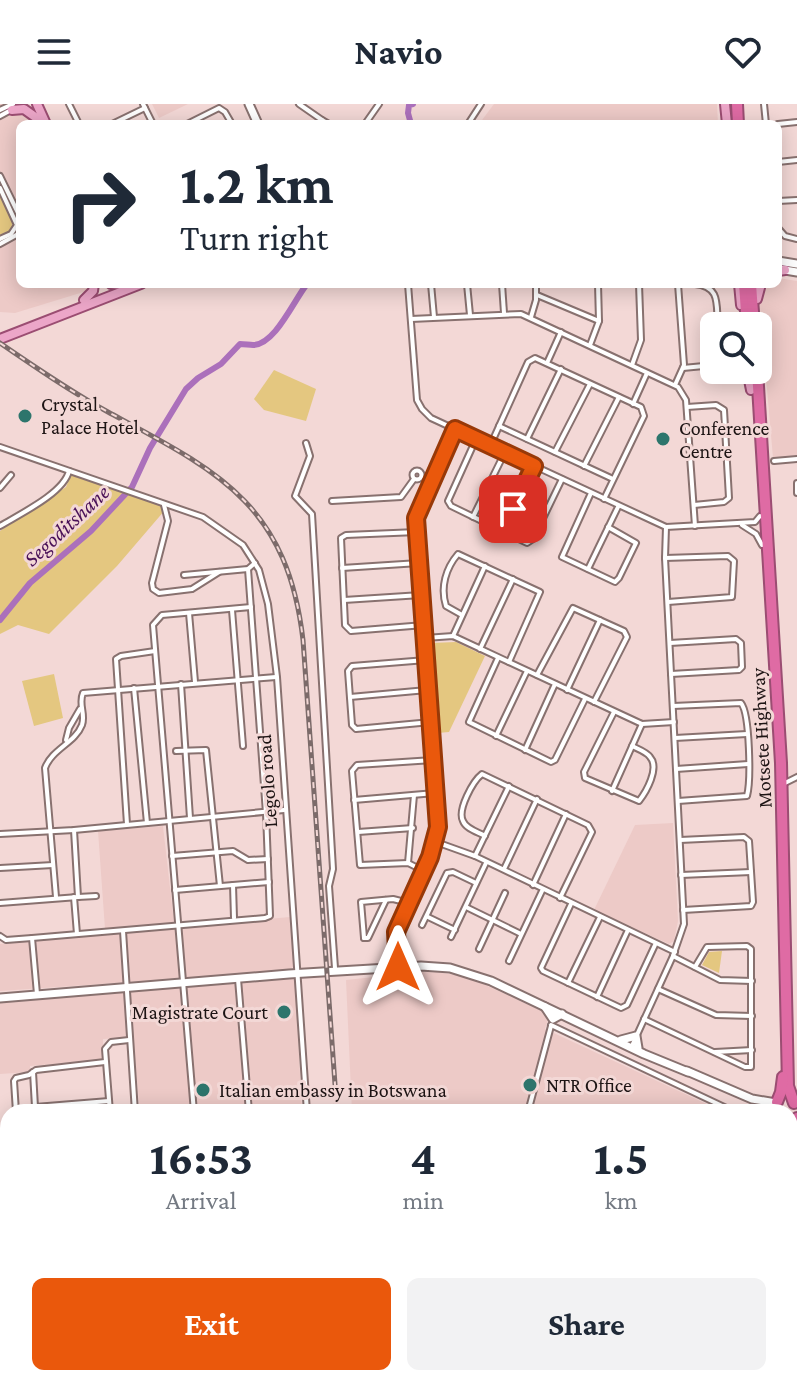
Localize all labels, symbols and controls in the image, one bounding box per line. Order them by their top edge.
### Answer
icon: menu [32,30,76,74]
icon: heart [721,30,765,74]
text: Navio [354,32,443,72]
icon: right [48,152,152,256]
text: 1.2 km [180,153,334,215]
text: Turn right [180,218,328,258]
map controls [700,312,772,384]
button: search [700,312,772,384]
place label: Crystal Palace Hotel [41,393,139,438]
marker: Crystal Palace Hotel [16,407,34,425]
place label: Conference Centre [679,417,769,462]
marker: Conference Centre [654,430,672,448]
pin [479,475,547,543]
water label: Segoditshane [18,479,115,571]
icon: arrive [491,487,535,531]
street label: Motsete Highway [746,667,777,809]
street label: Legolo road [253,733,282,828]
position arrow [356,925,440,1009]
place label: Magistrate Court [132,1001,268,1024]
marker: Magistrate Court [275,1003,293,1021]
place label: NTR Office [546,1074,632,1096]
marker: NTR Office [521,1076,539,1094]
place label: Italian embassy in Botswana [219,1079,447,1102]
marker: Italian embassy in Botswana [194,1081,212,1099]
text: 16:53 [150,1131,253,1184]
text: 4 [410,1131,436,1184]
text: 1.5 [594,1131,648,1184]
text: Arrival [166,1186,237,1215]
text: min [402,1186,444,1215]
text: km [604,1186,638,1215]
button: Exit [32,1278,391,1370]
button: Share [407,1278,766,1370]

